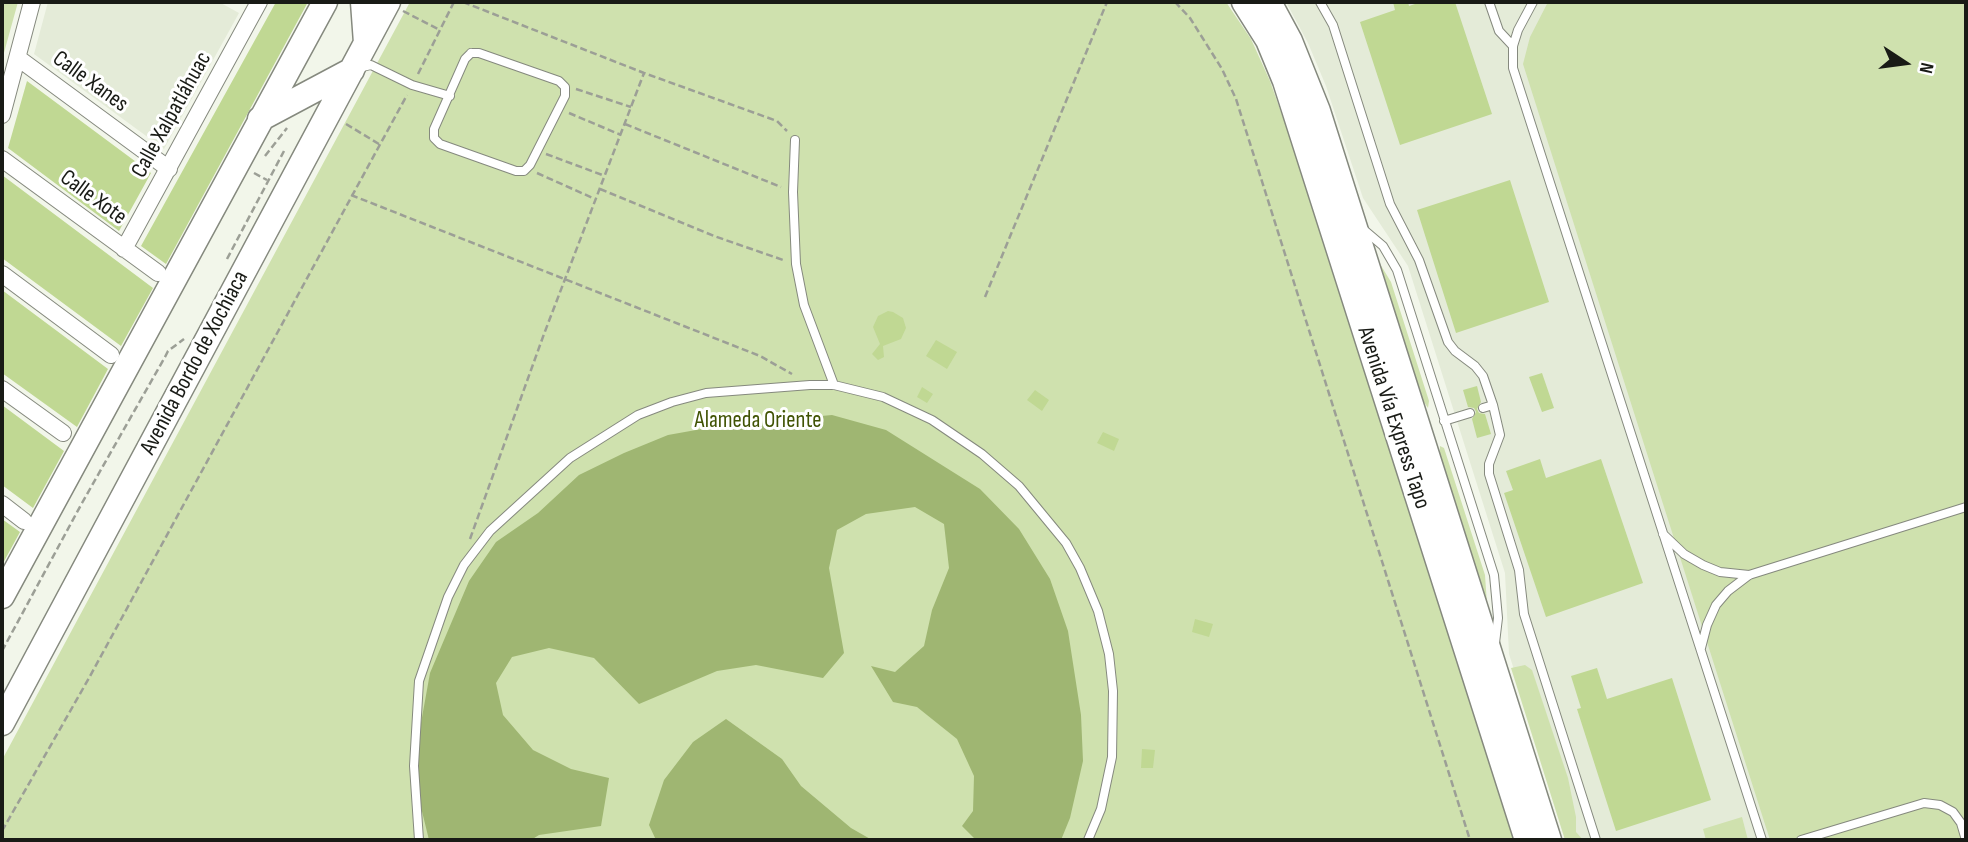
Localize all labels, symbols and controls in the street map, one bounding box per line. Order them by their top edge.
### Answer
north arrow [1870,28,1940,98]
street label: Calle Xanes [47,45,133,119]
street label: Calle Xalpatláhuac [126,47,218,183]
text: N [1914,60,1938,75]
street label: Calle Xote [54,165,132,231]
street label: Avenida Bordo de Xochiaca [135,267,255,459]
street label: Avenida Vía Express Tapo [1351,324,1435,512]
park label: Alameda Oriente [695,407,821,435]

